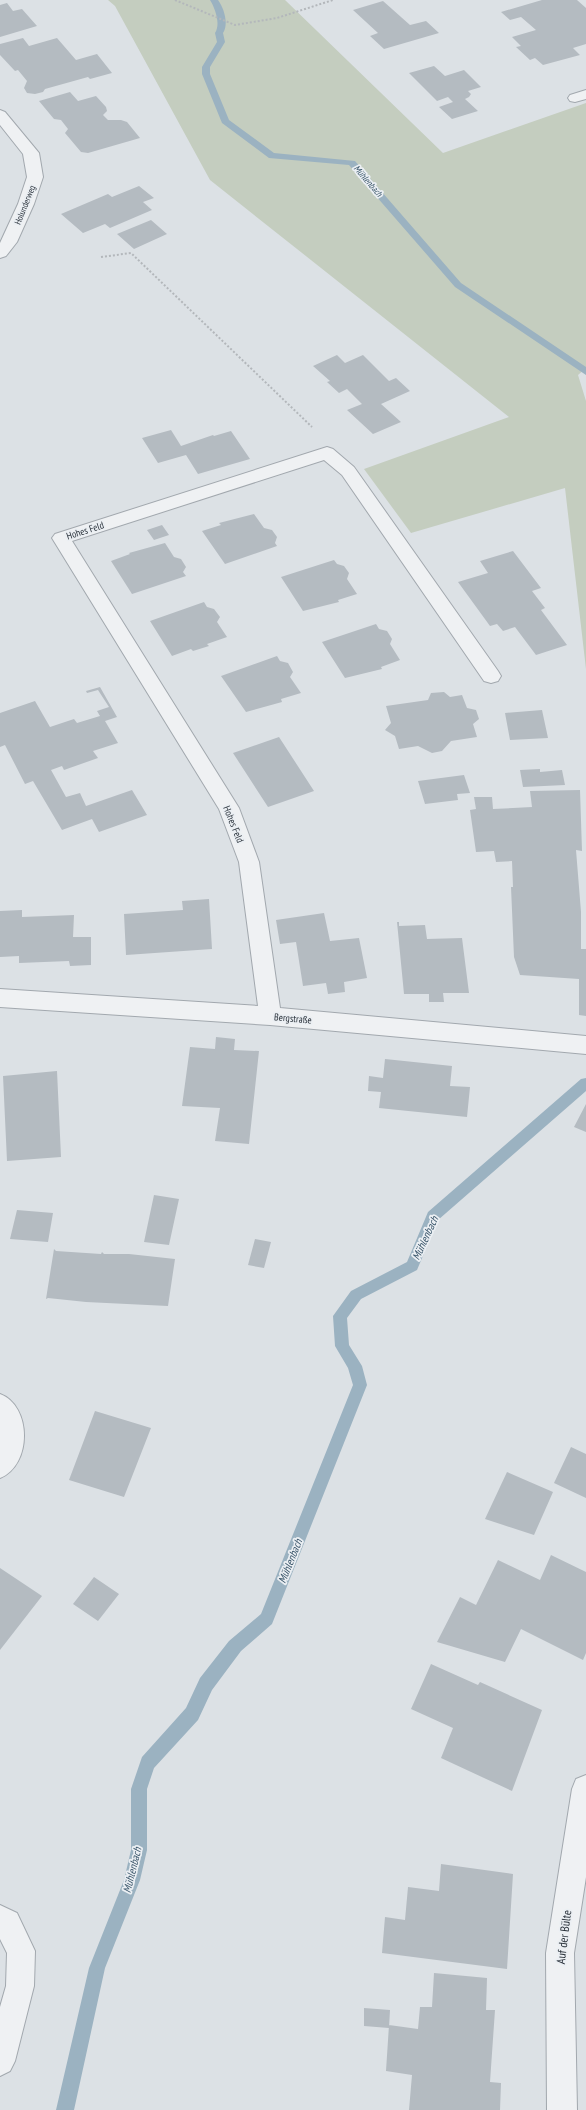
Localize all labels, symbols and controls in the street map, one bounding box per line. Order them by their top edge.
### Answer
water label: Mühlenbach [352,163,386,199]
street label: Holunderweg [12,183,37,226]
street label: Hohes Feld [65,518,106,543]
street label: Hohes Feld [220,804,247,845]
street label: Bergstraße [274,1010,312,1027]
water label: Mühlenbach [409,1213,442,1262]
water label: Mühlenbach [275,1536,306,1585]
water label: Mühlenbach [120,1845,145,1894]
street label: Auf der Bülte [553,1909,574,1965]

